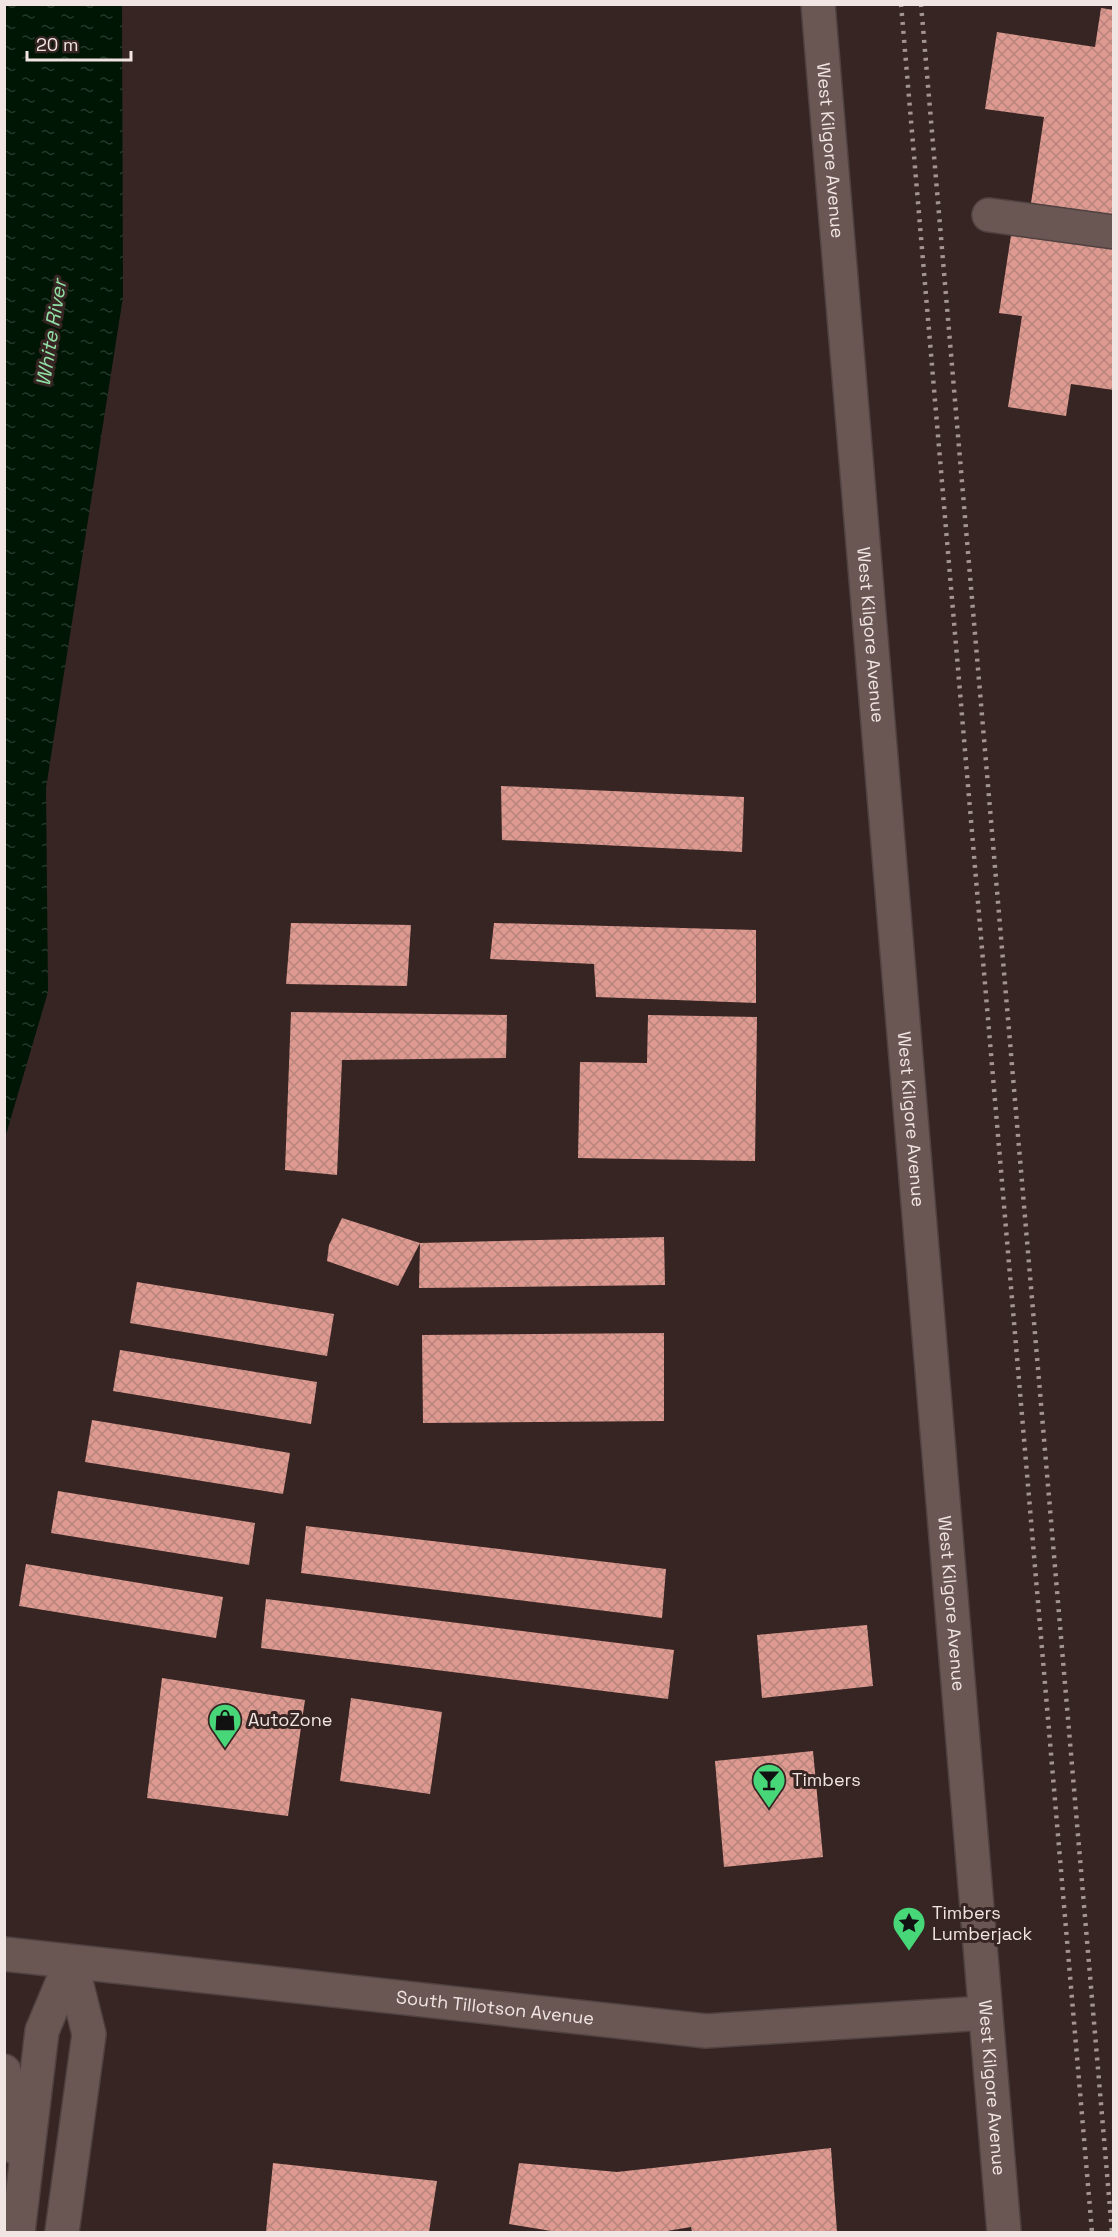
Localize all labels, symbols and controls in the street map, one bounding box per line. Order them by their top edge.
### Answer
scale bar [27,24,130,62]
text: 20 m [36,33,79,56]
street label: West Kilgore Avenue [812,62,850,239]
water label: White River [30,275,73,388]
street label: West Kilgore Avenue [852,546,890,723]
street label: West Kilgore Avenue [893,1030,930,1208]
street label: West Kilgore Avenue [933,1515,971,1692]
shop icon: AutoZone [207,1702,243,1749]
place label: AutoZone [248,1708,332,1731]
bar icon: Timbers [751,1762,787,1809]
place label: Timbers [792,1768,861,1791]
place label: Timbers Lumberjack [932,1901,1033,1945]
place icon: Timbers Lumberjack [891,1905,927,1952]
street label: South Tillotson Avenue [395,1985,595,2030]
street label: West Kilgore Avenue [974,1999,1011,2176]

